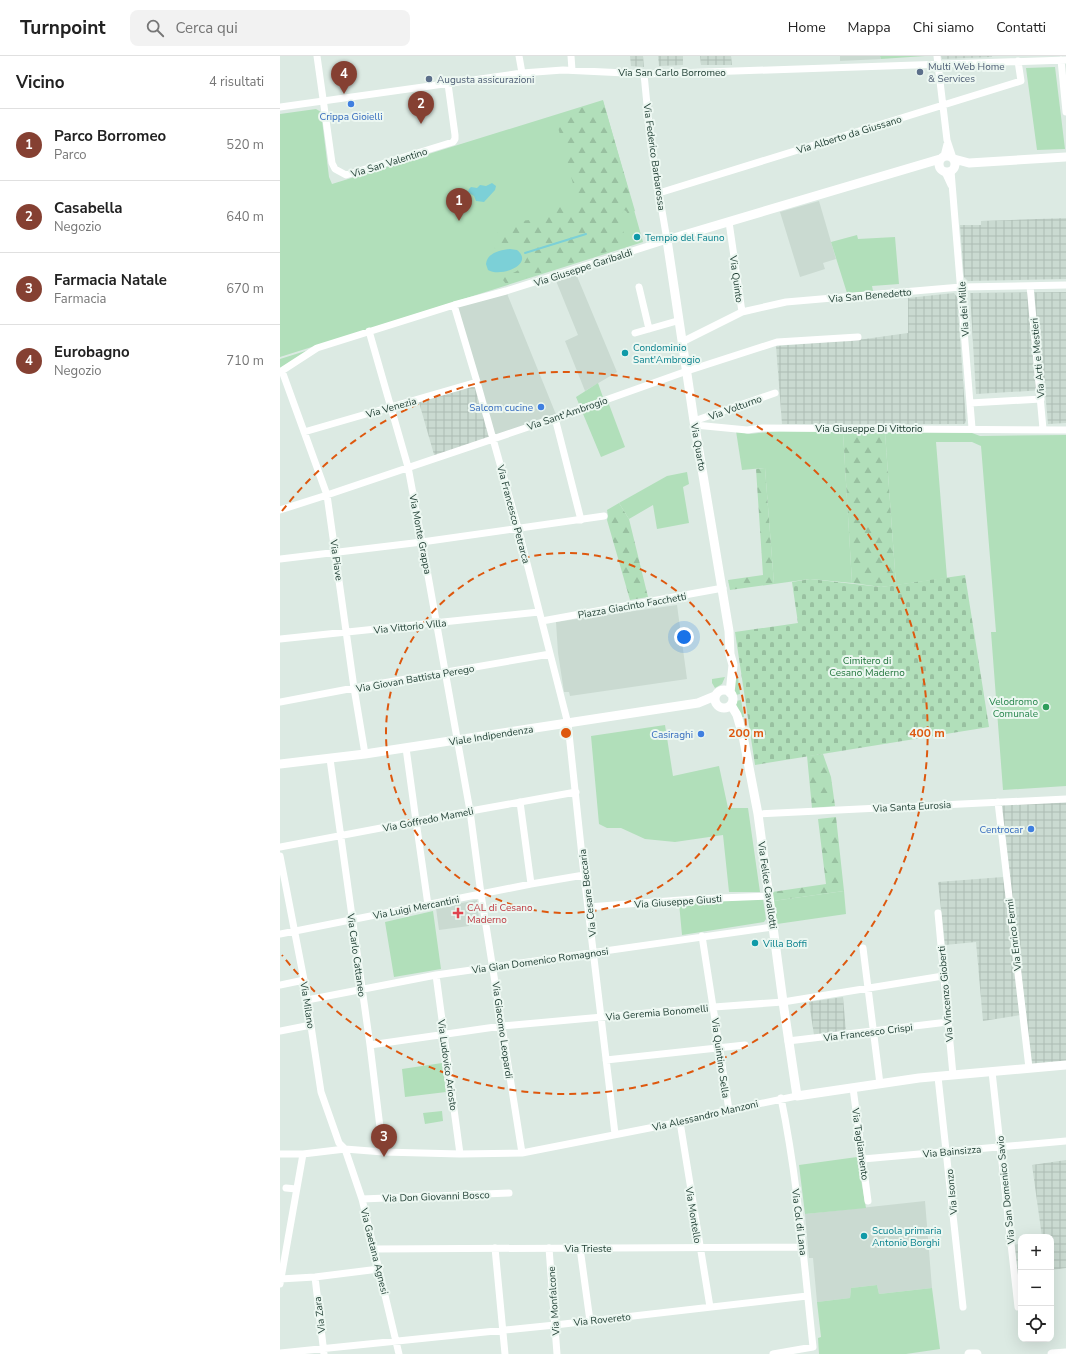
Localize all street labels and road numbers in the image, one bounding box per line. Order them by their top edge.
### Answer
street label: Via San Carlo Borromeo [617,66,726,80]
street label: Via Federico Barbarossa [639,102,668,212]
street label: Via Alberto da Giussano [794,112,904,158]
street label: Via San Valentino [348,145,430,182]
street label: Via Giuseppe Garibaldi [531,245,634,291]
street label: Via Quinto [726,254,746,304]
street label: Via dei Mille [955,281,973,338]
street label: Via San Benedetto [827,285,913,307]
street label: Via Arti e Mestieri [1028,317,1049,399]
street label: Via Volturno [706,392,764,424]
street label: Via Sant'Ambrogio [524,393,610,435]
street label: Via Venezia [363,394,418,422]
street label: Via Quarto [687,421,709,473]
street label: Via Giuseppe Di Vittorio [814,422,923,436]
street label: Via Francesco Petrarca [493,462,533,565]
street label: Via Monte Grappa [405,492,435,575]
street label: Via Piave [326,538,346,582]
street label: Piazza Giacinto Facchetti [577,590,688,622]
street label: Via Vittorio Villa [372,616,447,638]
street label: Via Giovan Battista Perego [354,662,476,696]
street label: Viale Indipendenza [447,722,534,750]
street label: Via Santa Eurosia [871,798,952,816]
street label: Via Goffredo Mameli [381,804,475,836]
street label: Via Felice Cavallotti [754,840,780,930]
street label: Via Cesare Beccaria [576,848,600,938]
street label: Via Giuseppe Giusti [633,892,722,912]
street label: Via Luigi Mercantini [371,893,461,923]
street label: Via Enrico Fermi [1003,898,1025,973]
street label: Via Carlo Cattaneo [343,911,369,998]
street label: Via Gian Domenico Romagnosi [470,944,609,978]
street label: Via Vincenzo Gioberti [935,945,957,1043]
street label: Via Milano [296,980,318,1030]
street label: Via Giacomo Leopardi [488,980,516,1080]
street label: Via Geremia Bonomelli [604,1002,709,1025]
street label: Via Quintino Sella [707,1016,733,1099]
street label: Via Ludovico Ariosto [434,1018,460,1112]
street label: Via Francesco Crispi [822,1021,914,1046]
street label: Via Alessandro Manzoni [650,1097,760,1135]
street label: Via Tagliamento [848,1106,872,1182]
street label: Via San Domenico Savio [993,1135,1019,1246]
street label: Via Bainsizza [921,1142,982,1162]
street label: Via Isonzo [943,1168,961,1216]
street label: Via Montello [681,1185,704,1245]
street label: Via Col di Lana [788,1187,810,1256]
street label: Via Don Giovanni Bosco [381,1188,490,1206]
street label: Via Gaetana Agnesi [356,1206,392,1296]
street label: Via Trieste [563,1242,612,1256]
street label: Via Monfalcone [545,1266,563,1337]
street label: Via Zara [311,1296,329,1335]
street label: Via Rovereto [572,1310,632,1330]

